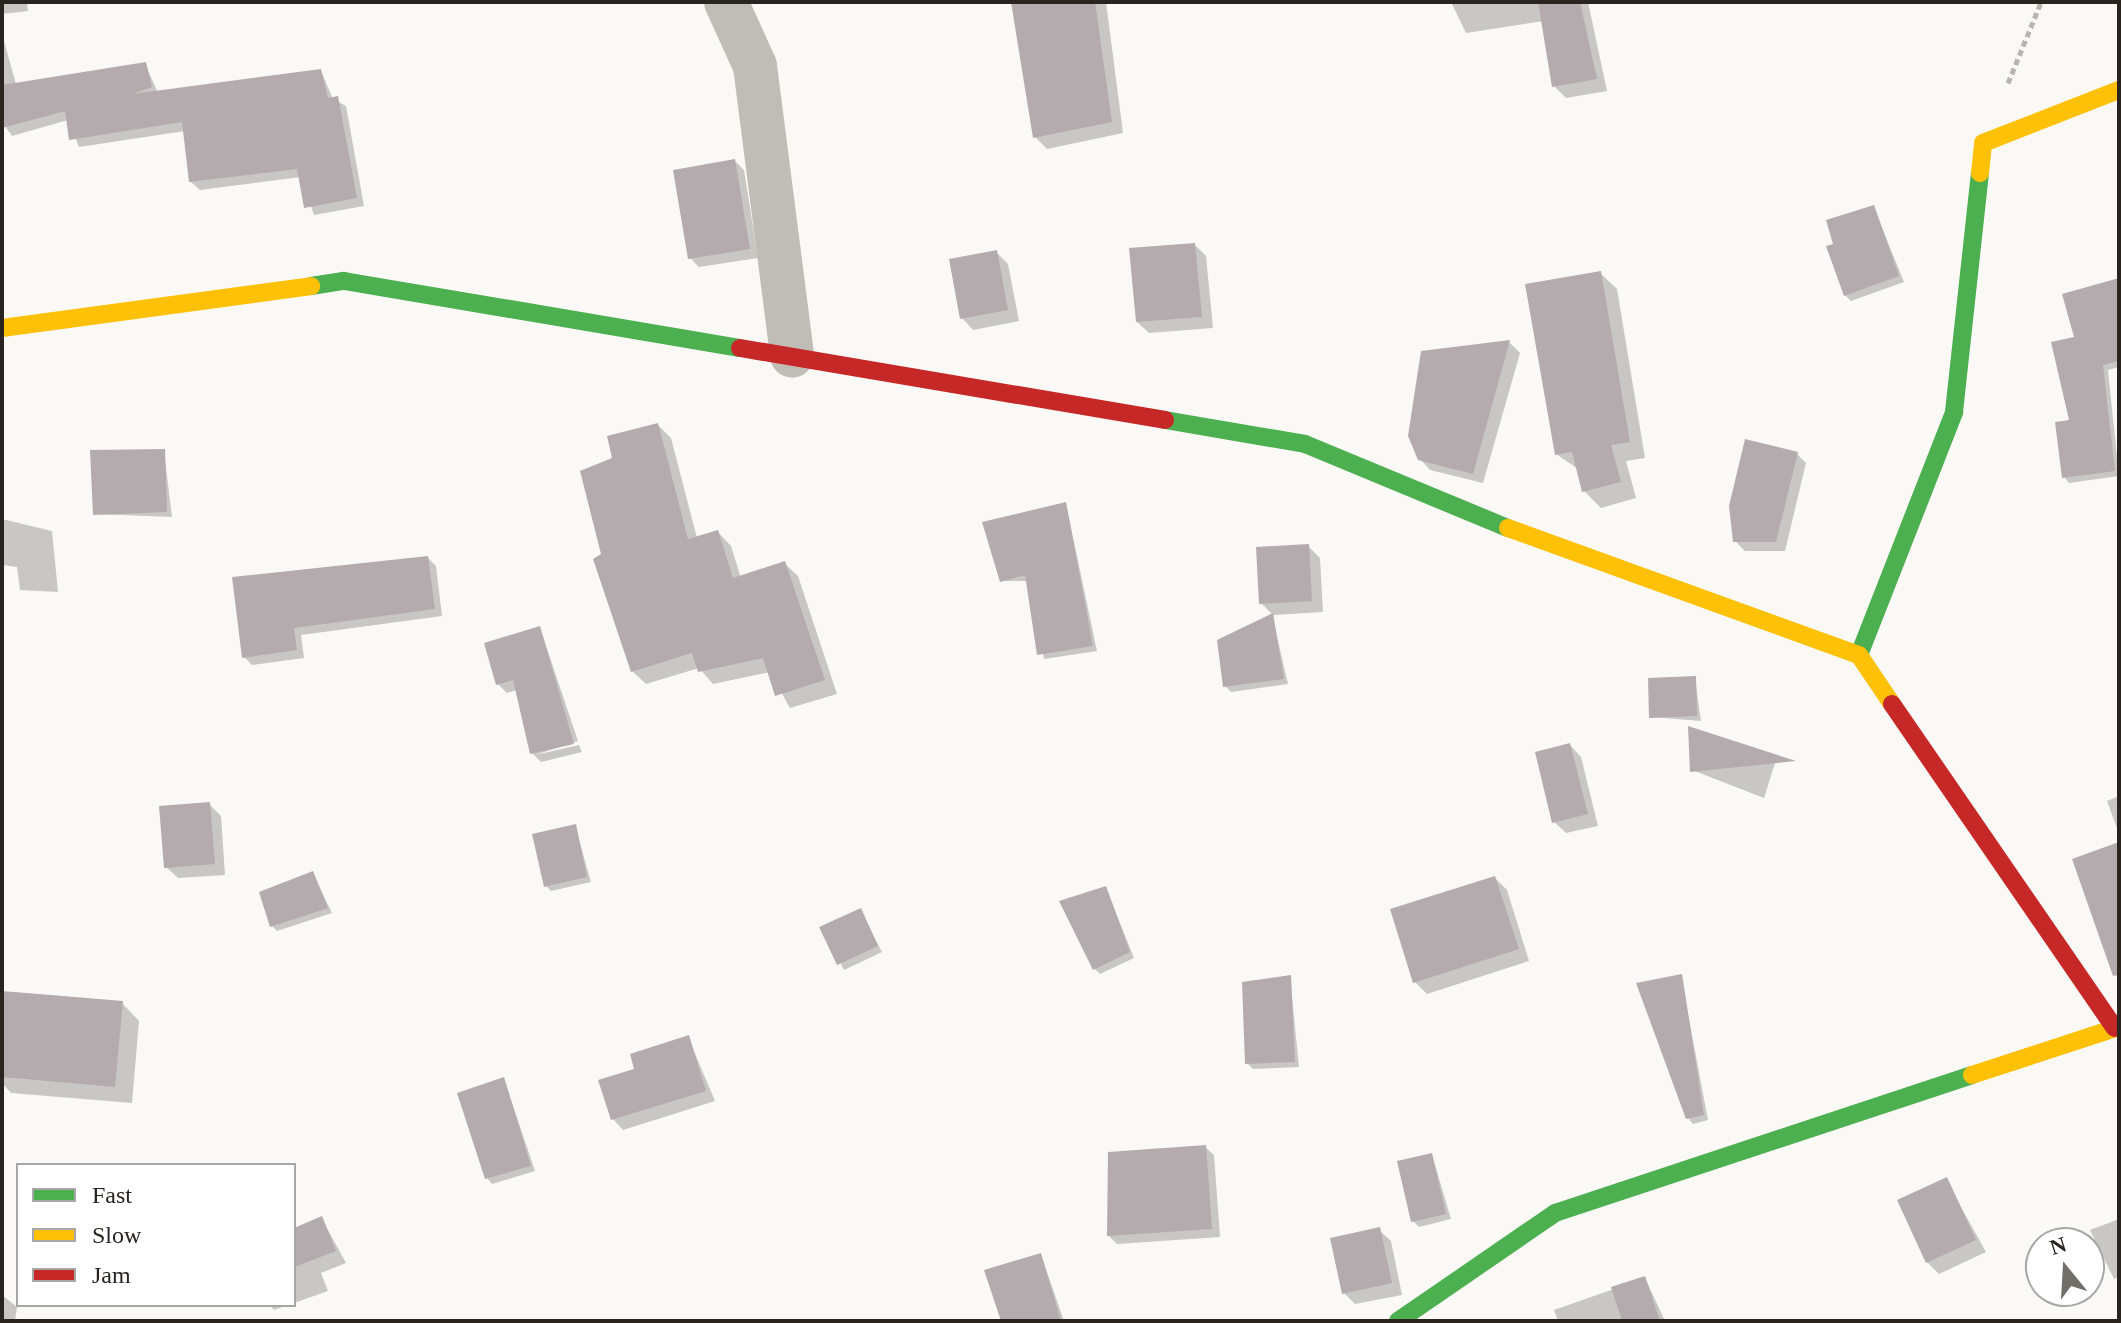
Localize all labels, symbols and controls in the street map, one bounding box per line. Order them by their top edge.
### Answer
legend [16,1163,296,1307]
text: Fast [92,1182,132,1208]
text: Slow [92,1222,141,1248]
north arrow [2025,1227,2105,1307]
text: N [2047,1231,2069,1260]
text: Jam [92,1262,131,1288]

